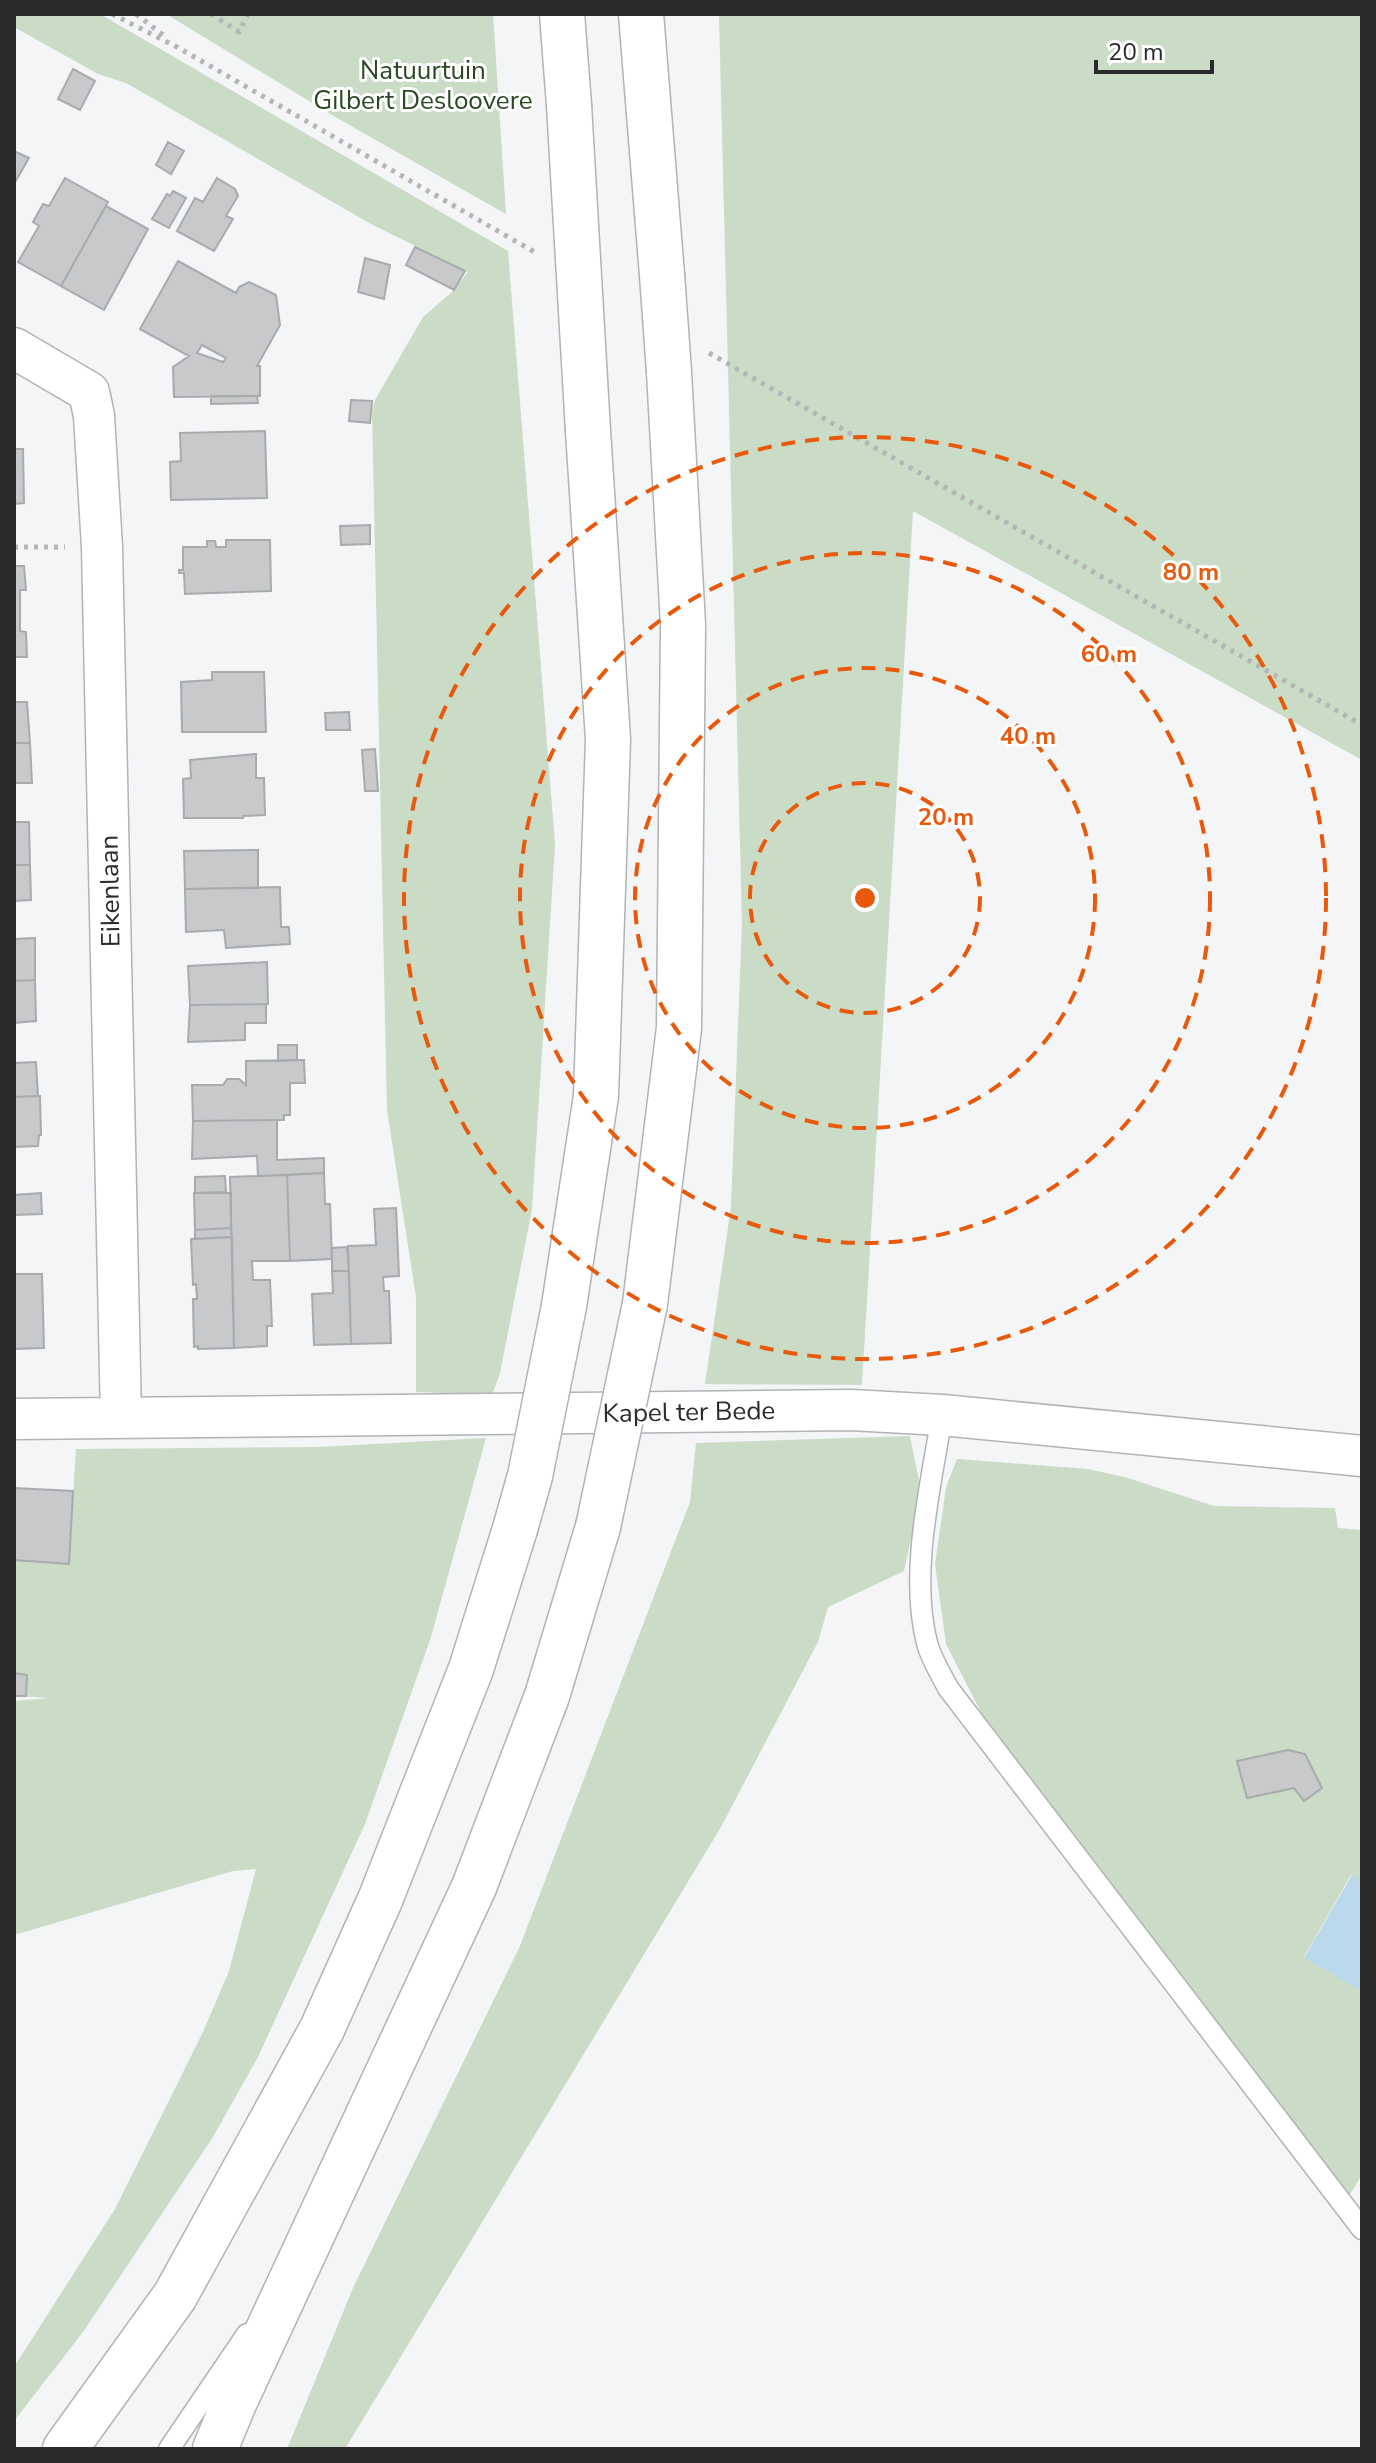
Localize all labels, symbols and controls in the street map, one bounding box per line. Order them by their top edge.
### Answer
scale bar [1096,24,1212,74]
text: 20 m [1108,36,1164,68]
park label: Natuurtuin Gilbert Desloovere [313,53,533,118]
text: 80 m [1163,556,1219,588]
text: 60 m [1081,638,1137,670]
text: 40 m [1000,720,1056,752]
text: 20 m [918,801,974,833]
street label: Eikenlaan [92,834,128,948]
centre of rings [851,884,879,912]
street label: Kapel ter Bede [602,1393,776,1431]

